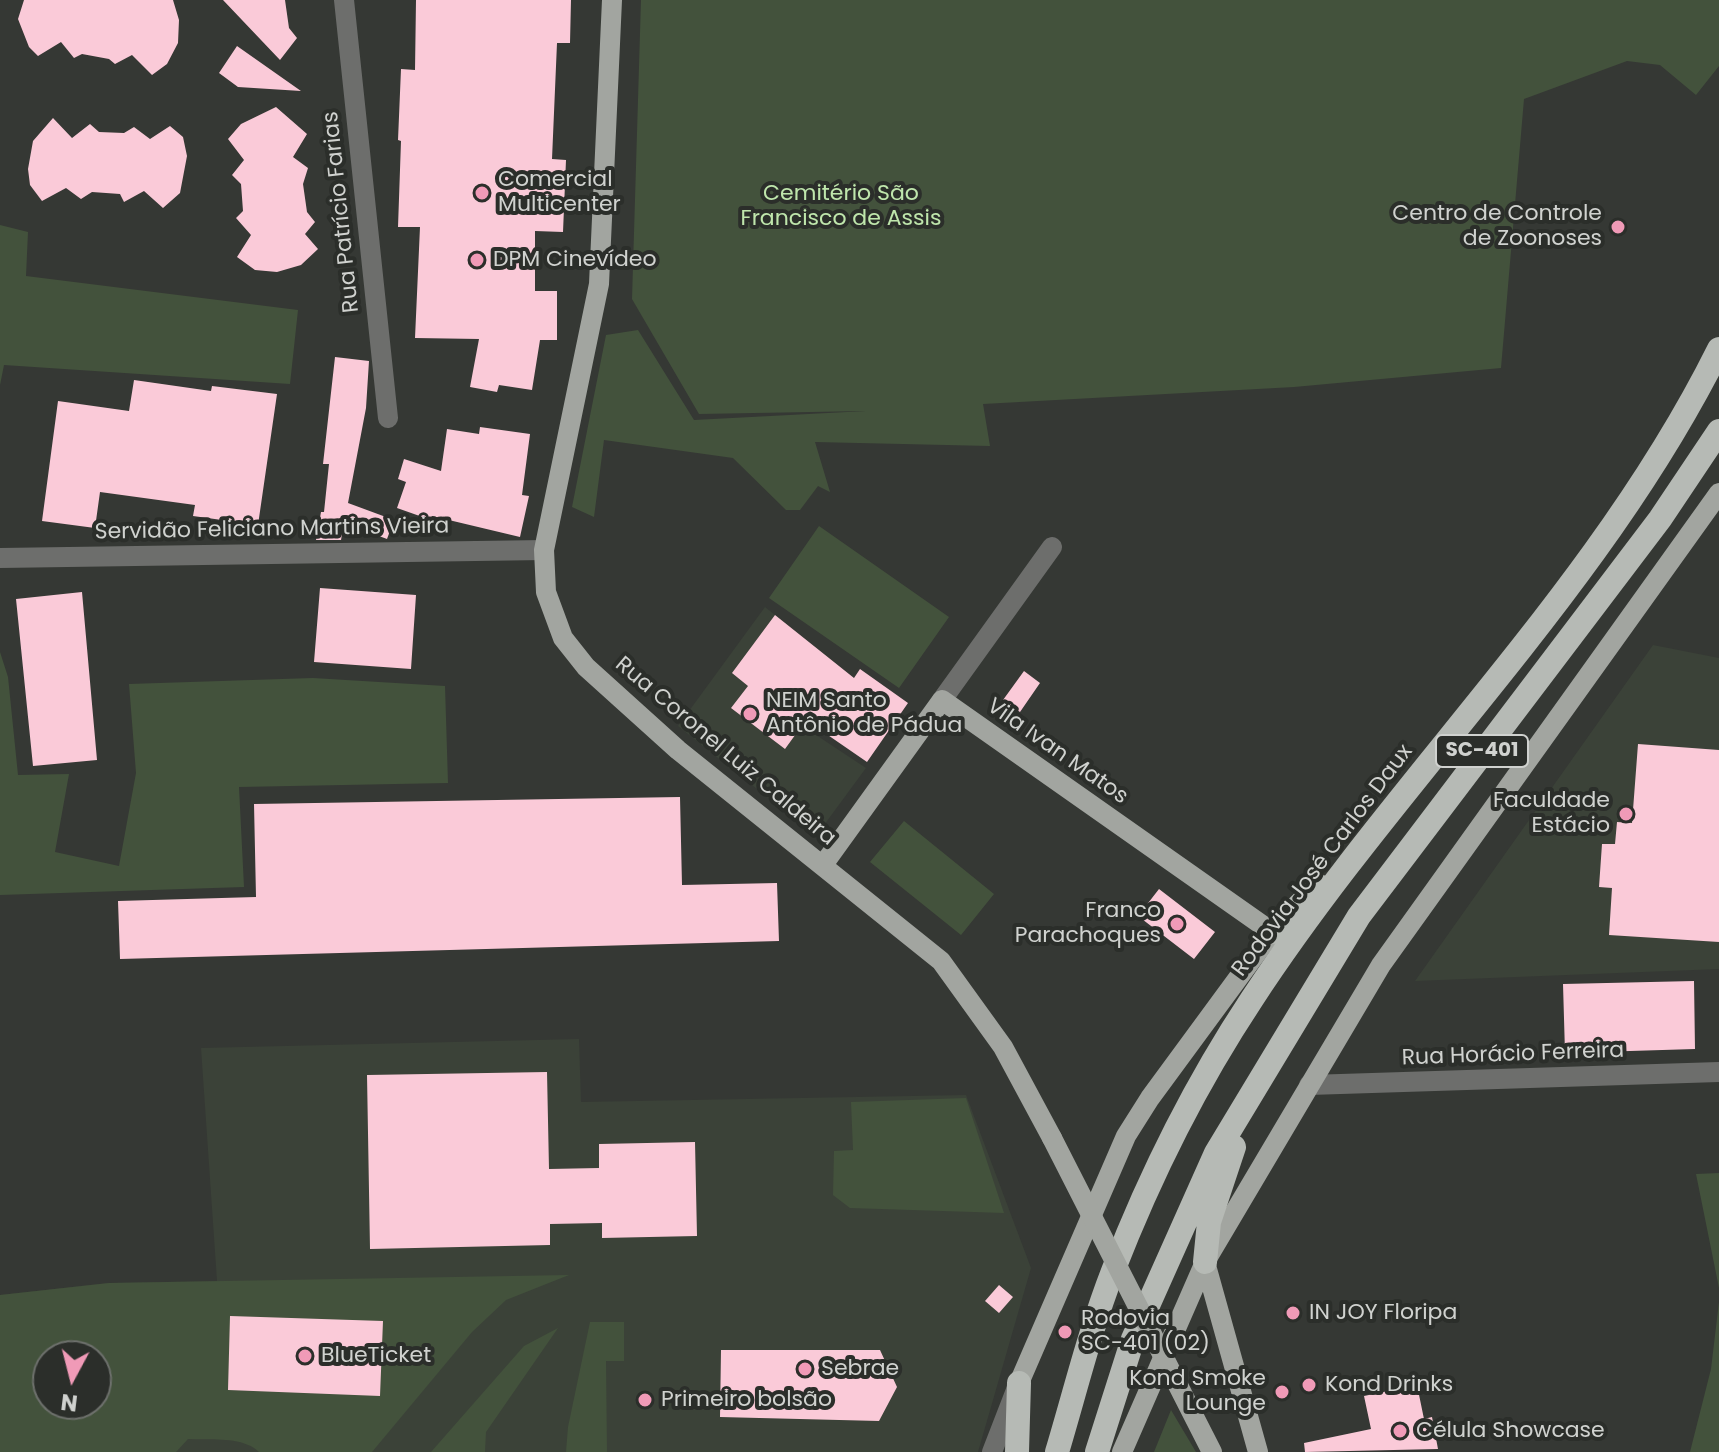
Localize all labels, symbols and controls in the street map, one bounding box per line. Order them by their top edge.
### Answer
street label: Rua Patrício Farias [318,110,366,314]
place label: Comercial Multicenter [498,167,621,218]
park label: Cemitério São Francisco de Assis [741,181,941,232]
marker: Comercial Multicenter [473,184,491,202]
place label: Centro de Controle de Zoonoses [1392,201,1602,252]
marker: Centro de Controle de Zoonoses [1609,218,1627,236]
place label: DPM Cinevídeo [493,247,657,273]
marker: DPM Cinevídeo [468,251,486,269]
street label: Servidão Feliciano Martins Vieira [94,514,450,546]
street label: Rua Coronel Luiz Caldeira [609,652,841,852]
place label: NEIM Santo Antônio de Pádua [766,688,962,740]
street label: Vila Ivan Matos [981,693,1133,811]
marker: NEIM Santo Antônio de Pádua [741,705,759,723]
road number: SC-401 [1436,735,1528,767]
street label: Rodovia José Carlos Daux [1227,740,1419,982]
place label: Faculdade Estácio [1493,788,1610,840]
marker: Faculdade Estácio [1617,805,1635,823]
place label: Franco Parachoques [1015,898,1161,950]
marker: Franco Parachoques [1168,915,1186,933]
street label: Rua Horácio Ferreira [1401,1038,1625,1072]
place label: IN JOY Floripa [1309,1300,1457,1326]
marker: IN JOY Floripa [1284,1304,1302,1322]
place label: Rodovia SC-401 (02) [1081,1306,1210,1358]
marker: Rodovia SC-401 (02) [1056,1323,1074,1341]
north arrow [32,1340,112,1420]
place label: BlueTicket [321,1343,431,1369]
marker: BlueTicket [296,1347,314,1365]
place label: Sebrae [821,1356,899,1382]
marker: Sebrae [796,1360,814,1378]
place label: Kond Smoke Lounge [1129,1366,1266,1418]
place label: Kond Drinks [1325,1372,1453,1398]
marker: Kond Drinks [1300,1376,1318,1394]
marker: Kond Smoke Lounge [1273,1383,1291,1401]
text: N [59,1386,79,1419]
place label: Primeiro bolsão [661,1387,832,1413]
marker: Primeiro bolsão [636,1391,654,1409]
place label: Célula Showcase [1416,1418,1605,1444]
marker: Célula Showcase [1391,1422,1409,1440]

